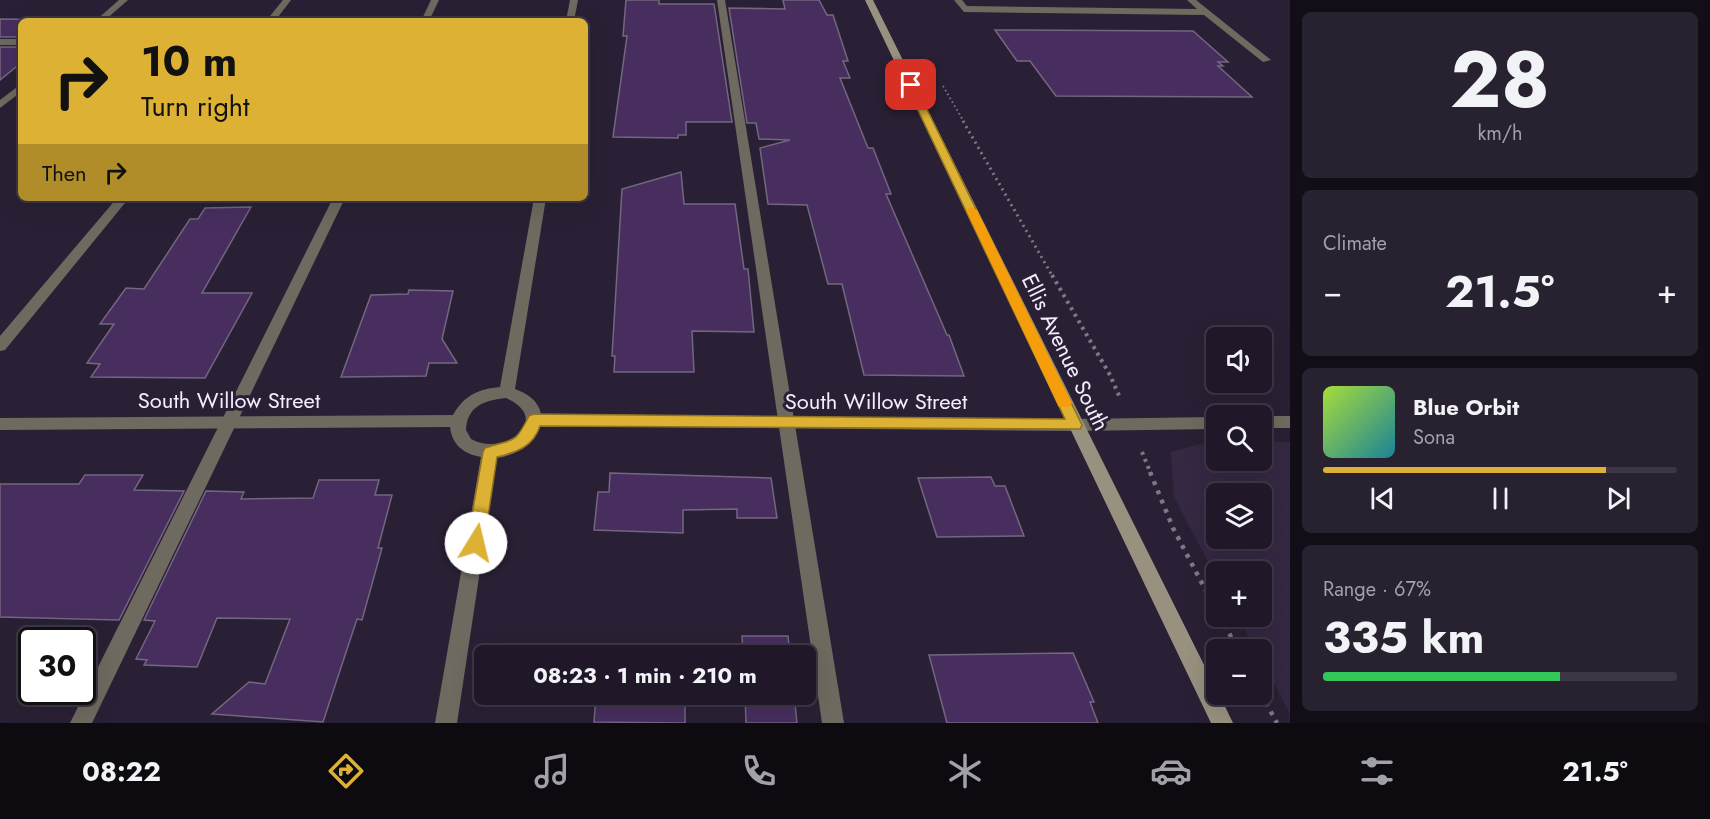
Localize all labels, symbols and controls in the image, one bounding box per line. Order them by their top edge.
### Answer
text: 28 [1450,24,1550,136]
text: 10 m [141,31,237,92]
icon: right [42,42,120,120]
pin [885,59,936,110]
icon: arrive [894,68,927,101]
text: Turn right [141,87,249,126]
text: km/h [1477,119,1523,148]
icon: right [99,156,132,189]
text: Then [42,157,87,189]
text: Climate [1323,229,1387,258]
text: 21.5° [1445,259,1554,324]
street label: Ellis Avenue South [1014,268,1118,436]
text: − [1323,268,1342,315]
text: + [1657,268,1677,315]
map controls [1206,327,1272,705]
button: sound [1206,327,1272,393]
street label: South Willow Street [138,384,321,416]
street label: South Willow Street [785,385,968,417]
text: Blue Orbit [1413,391,1519,423]
button: search [1206,405,1272,471]
text: Sona [1413,423,1455,452]
icon: previous [1366,482,1399,515]
icon: pause [1484,482,1517,515]
icon: next [1602,482,1635,515]
button: layers [1206,483,1272,549]
position arrow [444,511,508,575]
button: + [1206,561,1272,627]
text: Range · 67% [1323,575,1431,604]
text: 335 km [1323,605,1484,670]
speed limit sign: 30 [18,627,96,705]
button: − [1206,639,1272,705]
text: 08:23 · 1 min · 210 m [533,659,757,691]
icon: directions [325,750,367,792]
icon: music [531,750,573,792]
icon: phone [738,750,780,792]
icon: climate [944,750,986,792]
icon: car [1150,750,1192,792]
icon: filters [1356,750,1398,792]
text: 08:22 [82,752,161,791]
text: 21.5° [1562,752,1628,791]

